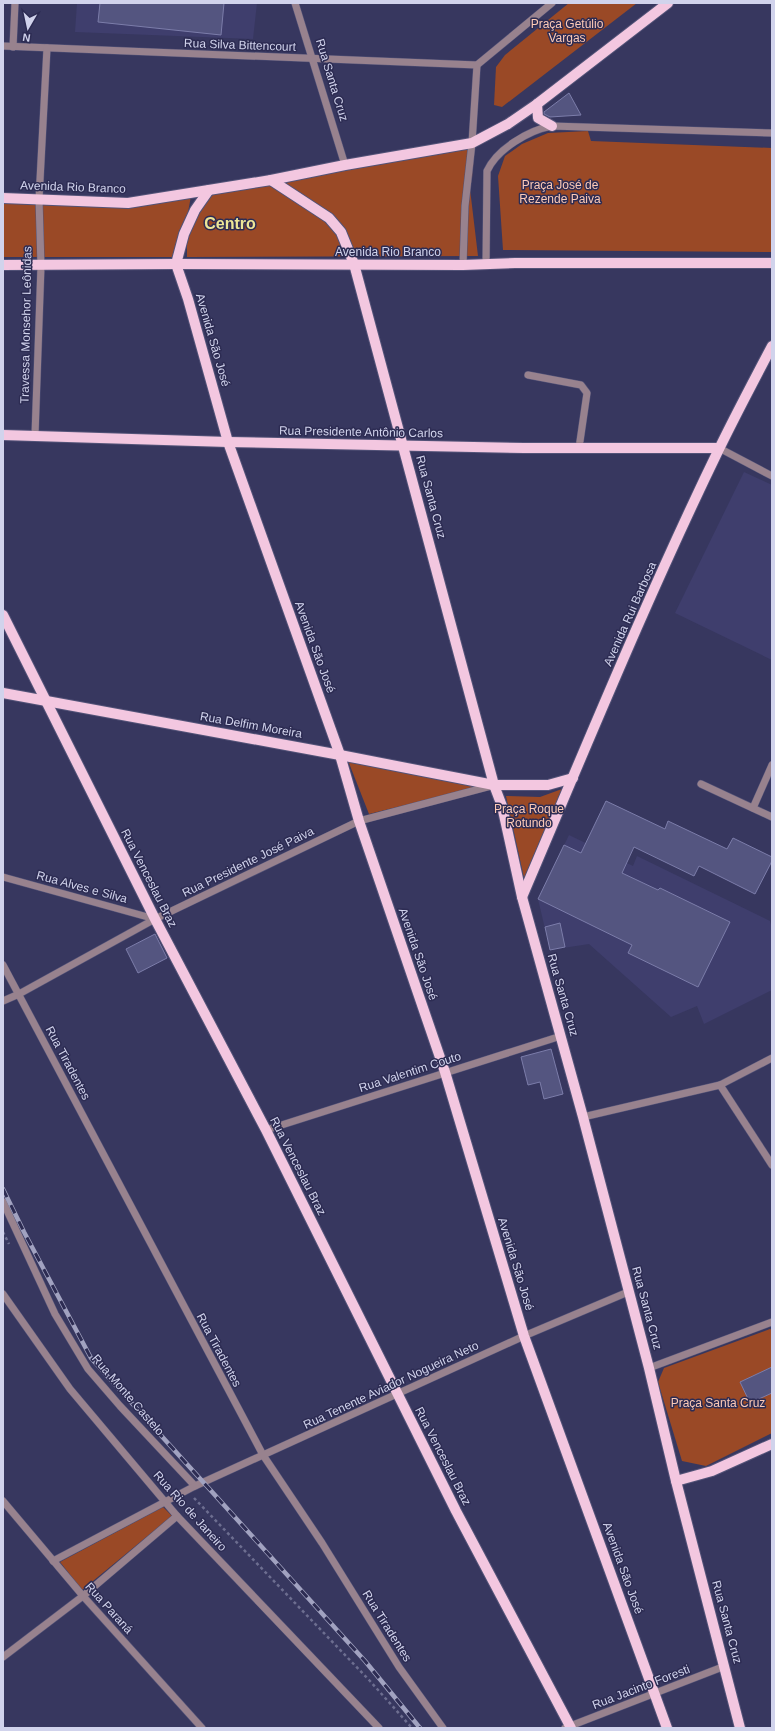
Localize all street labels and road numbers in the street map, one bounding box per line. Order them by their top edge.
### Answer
street label: Rua Silva Bittencourt [184,36,297,54]
street label: Rua Santa Cruz [313,37,351,123]
street label: Avenida Rio Branco [20,178,126,196]
street label: Avenida Rio Branco [335,245,441,259]
street label: Travessa Monsehor Leônidas [18,246,34,404]
street label: Avenida São José [193,292,233,389]
street label: Rua Presidente Antônio Carlos [279,424,443,440]
street label: Rua Santa Cruz [413,454,449,540]
street label: Avenida Rui Barbosa [601,559,659,668]
street label: Avenida São José [292,599,338,695]
street label: Rua Delfim Moreira [199,709,303,741]
street label: Rua Presidente José Paiva [180,824,316,900]
street label: Rua Venceslau Braz [118,826,180,930]
street label: Rua Alves e Silva [35,868,129,906]
street label: Avenida São José [396,906,440,1002]
street label: Rua Santa Cruz [545,952,581,1038]
street label: Rua Tiradentes [43,1024,93,1102]
street label: Rua Valentim Couto [357,1049,463,1095]
street label: Rua Venceslau Braz [267,1114,329,1218]
street label: Avenida São José [495,1216,537,1313]
street label: Rua Santa Cruz [629,1265,665,1351]
street label: Rua Tiradentes [194,1311,244,1389]
street label: Rua Tenente Aviador Nogueira Neto [301,1338,481,1432]
street label: Rua Monte Castelo [89,1352,167,1439]
street label: Rua Venceslau Braz [412,1404,474,1508]
street label: Rua Rio de Janeiro [150,1468,230,1554]
street label: Avenida São José [600,1520,646,1616]
street label: Rua Santa Cruz [709,1579,745,1665]
street label: Rua Paraná [82,1580,136,1637]
street label: Rua Tiradentes [359,1588,415,1664]
street label: Rua Jacinto Foresti [590,1662,692,1712]

